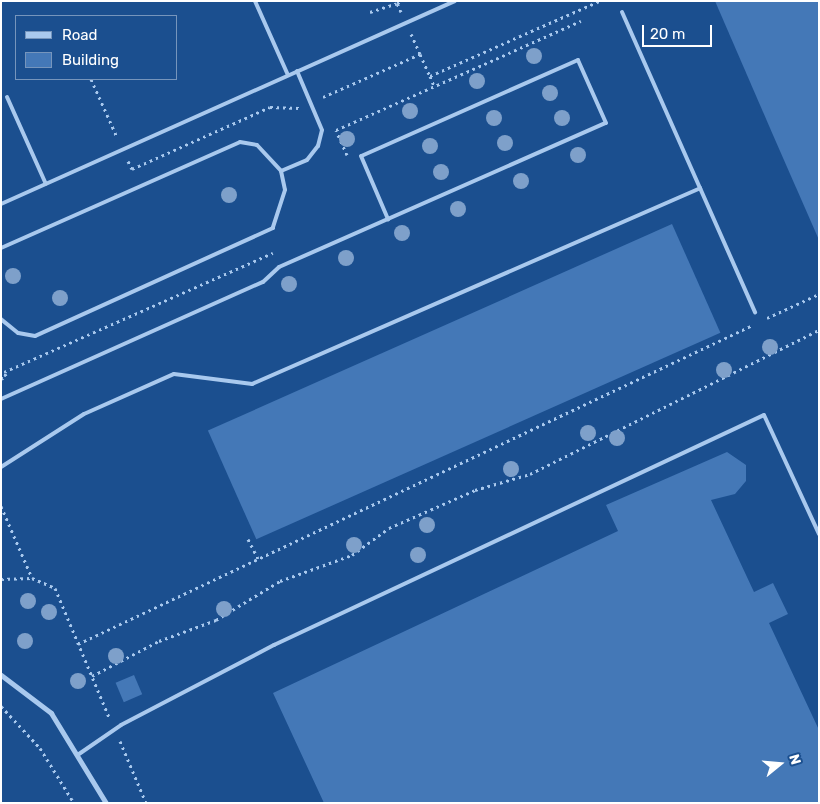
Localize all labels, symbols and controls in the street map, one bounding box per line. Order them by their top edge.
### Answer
legend [15,15,178,80]
scale bar [645,15,715,47]
text: 20 m [650,25,685,43]
text: Road [62,26,98,44]
text: Building [62,51,119,69]
north arrow [755,739,805,789]
text: N [785,752,804,767]

